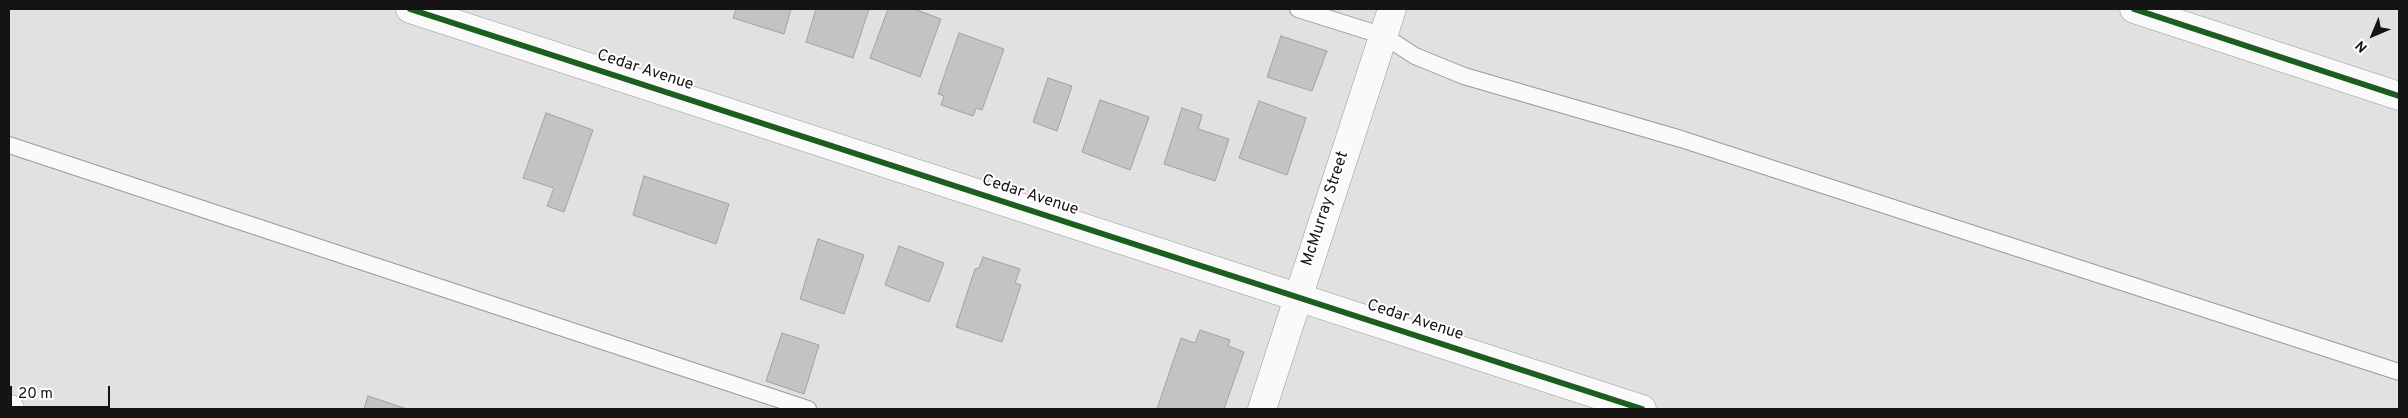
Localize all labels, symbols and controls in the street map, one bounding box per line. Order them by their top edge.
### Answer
north arrow [2348,10,2398,60]
text: N [2352,36,2372,56]
street label: Cedar Avenue [594,46,696,96]
street label: McMurray Street [1298,149,1354,269]
street label: Cedar Avenue [979,171,1081,221]
street label: Cedar Avenue [1364,296,1466,346]
scale bar [12,376,112,408]
text: 20 m [18,385,53,404]

